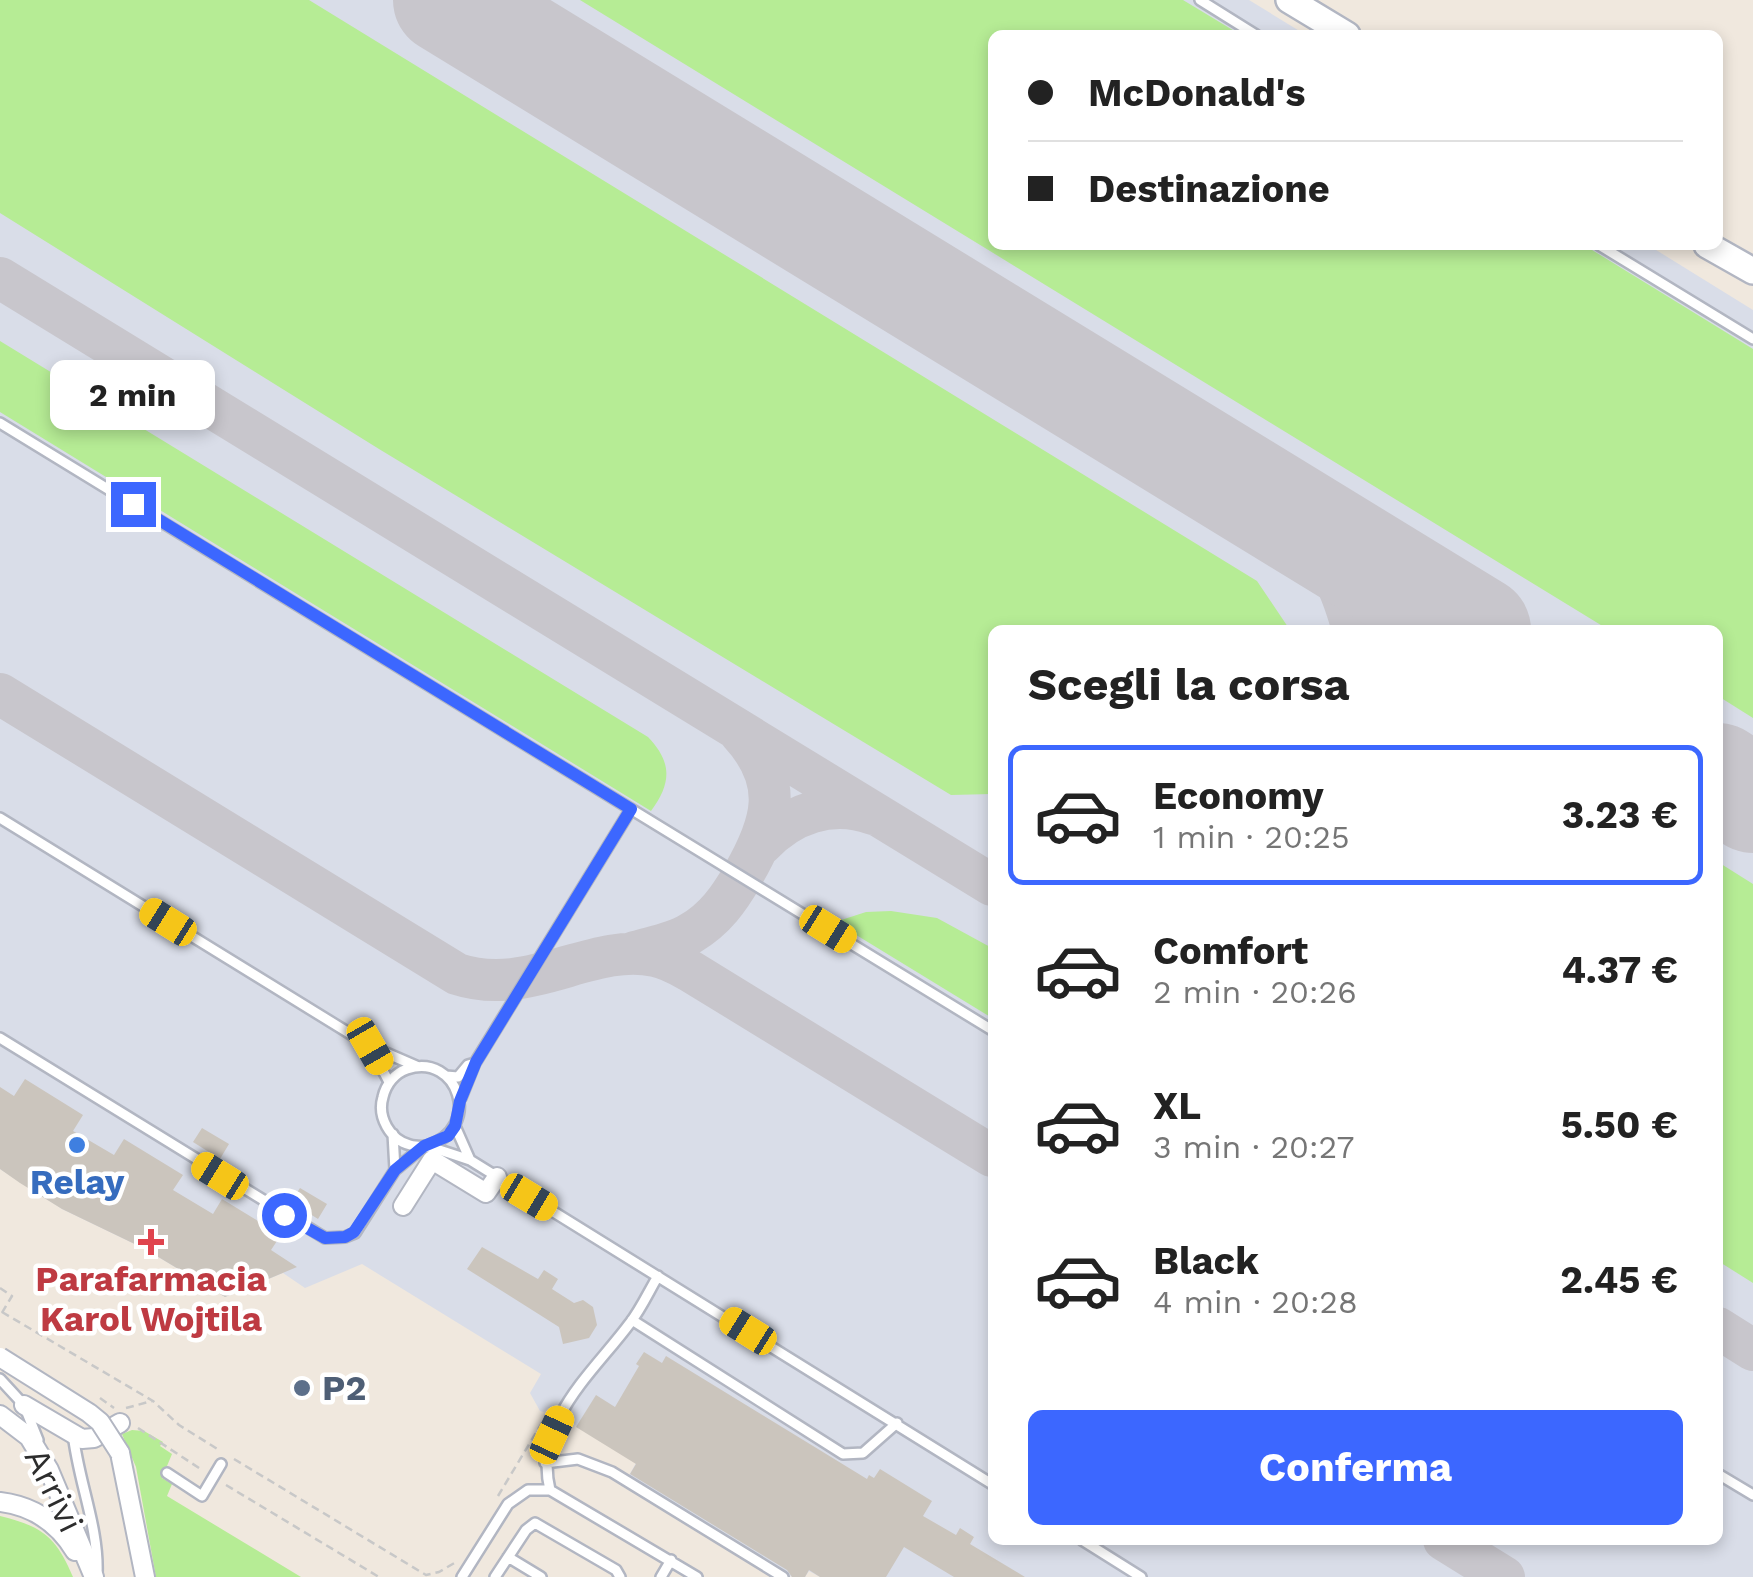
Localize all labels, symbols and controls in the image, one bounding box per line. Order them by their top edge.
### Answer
text: McDonald's [1088,71,1305,115]
text: Destinazione [1088,167,1330,211]
callout: 2 min [51,359,216,429]
text: 2 min [89,376,176,414]
route end [111,482,156,527]
text: Scegli la corsa [1028,658,1350,711]
icon: car [1033,770,1123,860]
text: Economy [1153,774,1324,818]
text: 3.23 € [1562,793,1678,837]
text: 1 min · 20:25 [1153,818,1350,856]
car [135,893,201,951]
car [795,900,861,958]
icon: car [1033,925,1123,1015]
text: Comfort [1153,929,1308,973]
text: 4.37 € [1561,948,1678,992]
text: 2 min · 20:26 [1153,973,1357,1011]
car [342,1013,398,1079]
icon: car [1033,1080,1123,1170]
text: XL [1153,1084,1201,1128]
text: 5.50 € [1561,1103,1678,1147]
text: 3 min · 20:27 [1153,1128,1354,1166]
marker: Relay [66,1134,88,1156]
car [187,1147,253,1205]
place label: Relay [30,1161,125,1203]
car [496,1169,562,1225]
route start [262,1193,307,1238]
marker: Parafarmacia Karol Wojtila [140,1231,162,1253]
icon: car [1033,1235,1123,1325]
text: Black [1153,1239,1259,1283]
place label: Parafarmacia Karol Wojtila [35,1258,267,1340]
text: 2.45 € [1560,1258,1678,1302]
text: 4 min · 20:28 [1153,1283,1358,1321]
car [715,1302,781,1360]
place label: P2 [322,1367,366,1409]
marker: P2 [291,1377,313,1399]
car [526,1401,578,1469]
button: Conferma [1028,1410,1683,1525]
street label: Arrivi [16,1441,92,1539]

